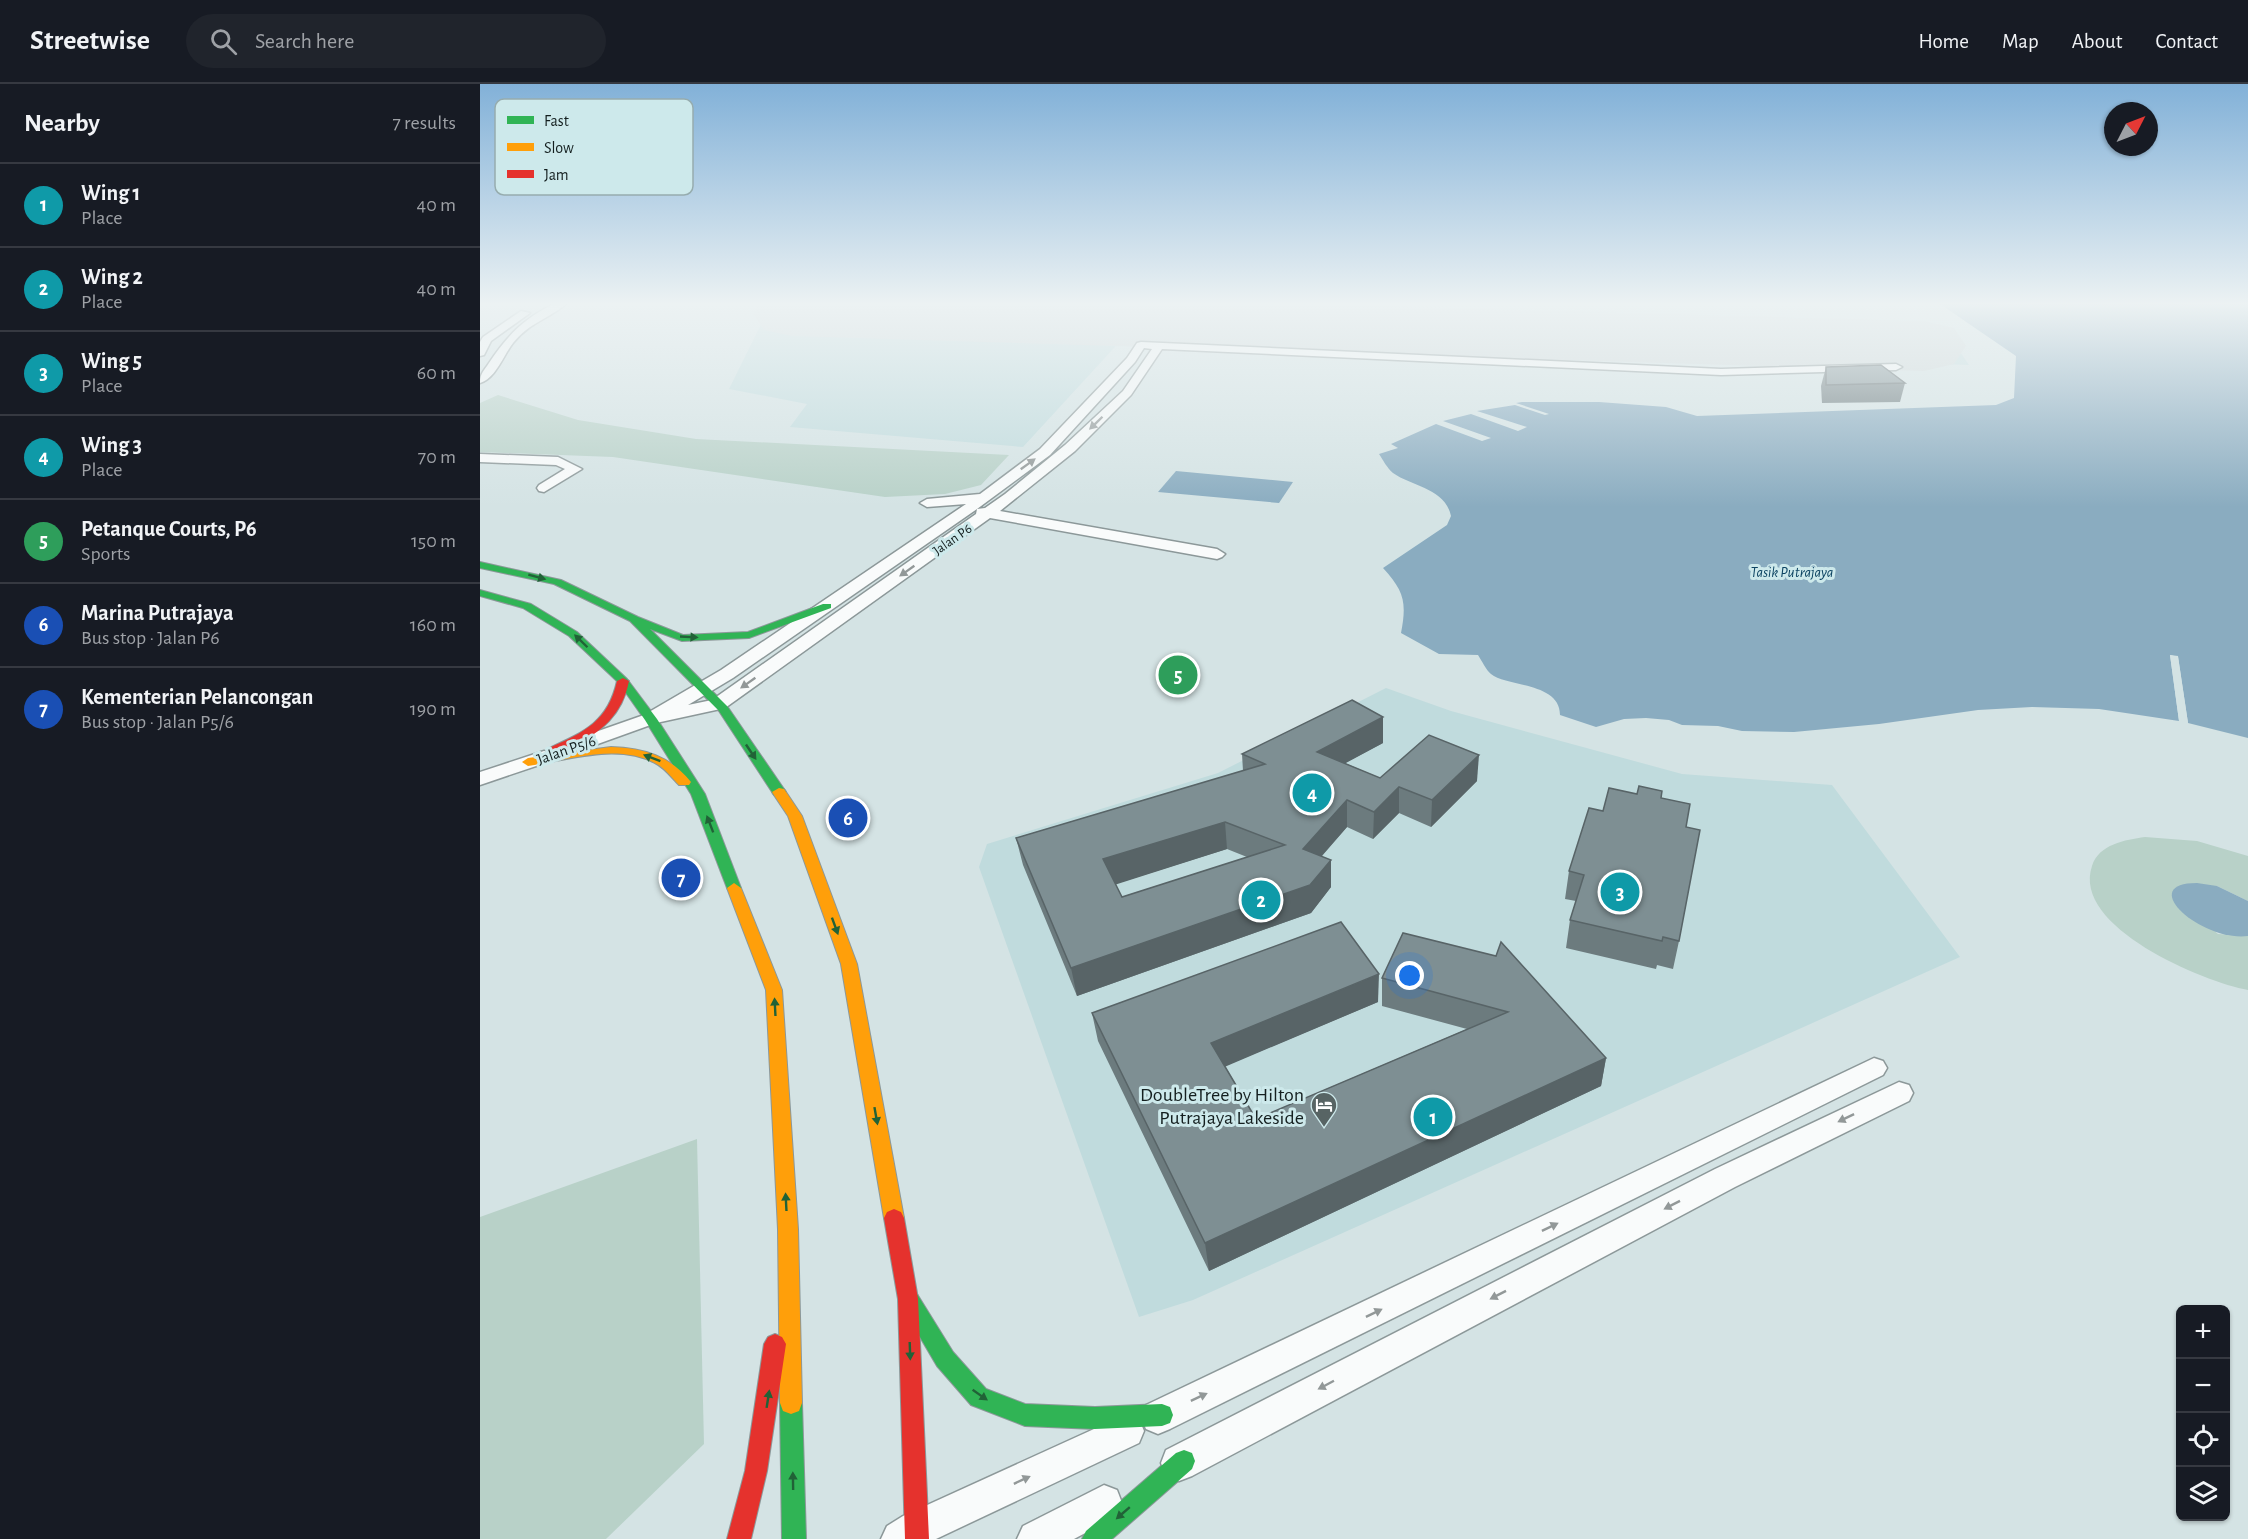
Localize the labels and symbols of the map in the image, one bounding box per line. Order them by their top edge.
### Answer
legend [495,99,693,195]
north arrow [2104,102,2158,156]
text: Fast [544,113,569,129]
text: Slow [544,140,574,156]
text: Jam [544,167,569,183]
one-way arrow [1088,416,1103,430]
one-way arrow [1021,458,1036,470]
street label: Jalan P6 [931,522,974,558]
one-way arrow [899,565,915,576]
water label: Tasik Putrajaya [1751,565,1833,580]
one-way arrow [528,573,546,582]
one-way arrow [680,633,699,642]
one-way arrow [573,634,588,648]
pin: 5 [1158,652,1198,698]
one-way arrow [740,677,756,689]
street label: Jalan P5/6 [535,732,598,767]
one-way arrow [745,744,756,760]
one-way arrow [643,753,661,763]
pin: 4 [1292,770,1332,816]
pin: 6 [828,796,868,840]
one-way arrow [704,815,714,833]
pin: 7 [662,856,700,900]
pin: 3 [1600,870,1640,914]
pin: 2 [1242,878,1280,922]
one-way arrow [831,917,841,935]
your location [1395,961,1424,990]
one-way arrow [771,997,780,1016]
place label: DoubleTree by Hilton Putrajaya Lakeside [1140,1085,1304,1128]
hotel icon: DoubleTree by Hilton Putrajaya Lakeside [1309,1090,1339,1128]
pin: 1 [1414,1094,1452,1140]
one-way arrow [872,1107,881,1126]
one-way arrow [1838,1114,1855,1123]
one-way arrow [781,1192,791,1211]
one-way arrow [1663,1201,1680,1210]
one-way arrow [1541,1222,1558,1232]
one-way arrow [1490,1290,1507,1300]
one-way arrow [1366,1308,1383,1317]
one-way arrow [905,1341,915,1360]
one-way arrow [1317,1381,1334,1390]
one-way arrow [972,1389,988,1401]
one-way arrow [763,1390,772,1409]
one-way arrow [1190,1393,1207,1402]
one-way arrow [788,1471,798,1490]
one-way arrow [1014,1475,1031,1484]
one-way arrow [1116,1506,1131,1519]

